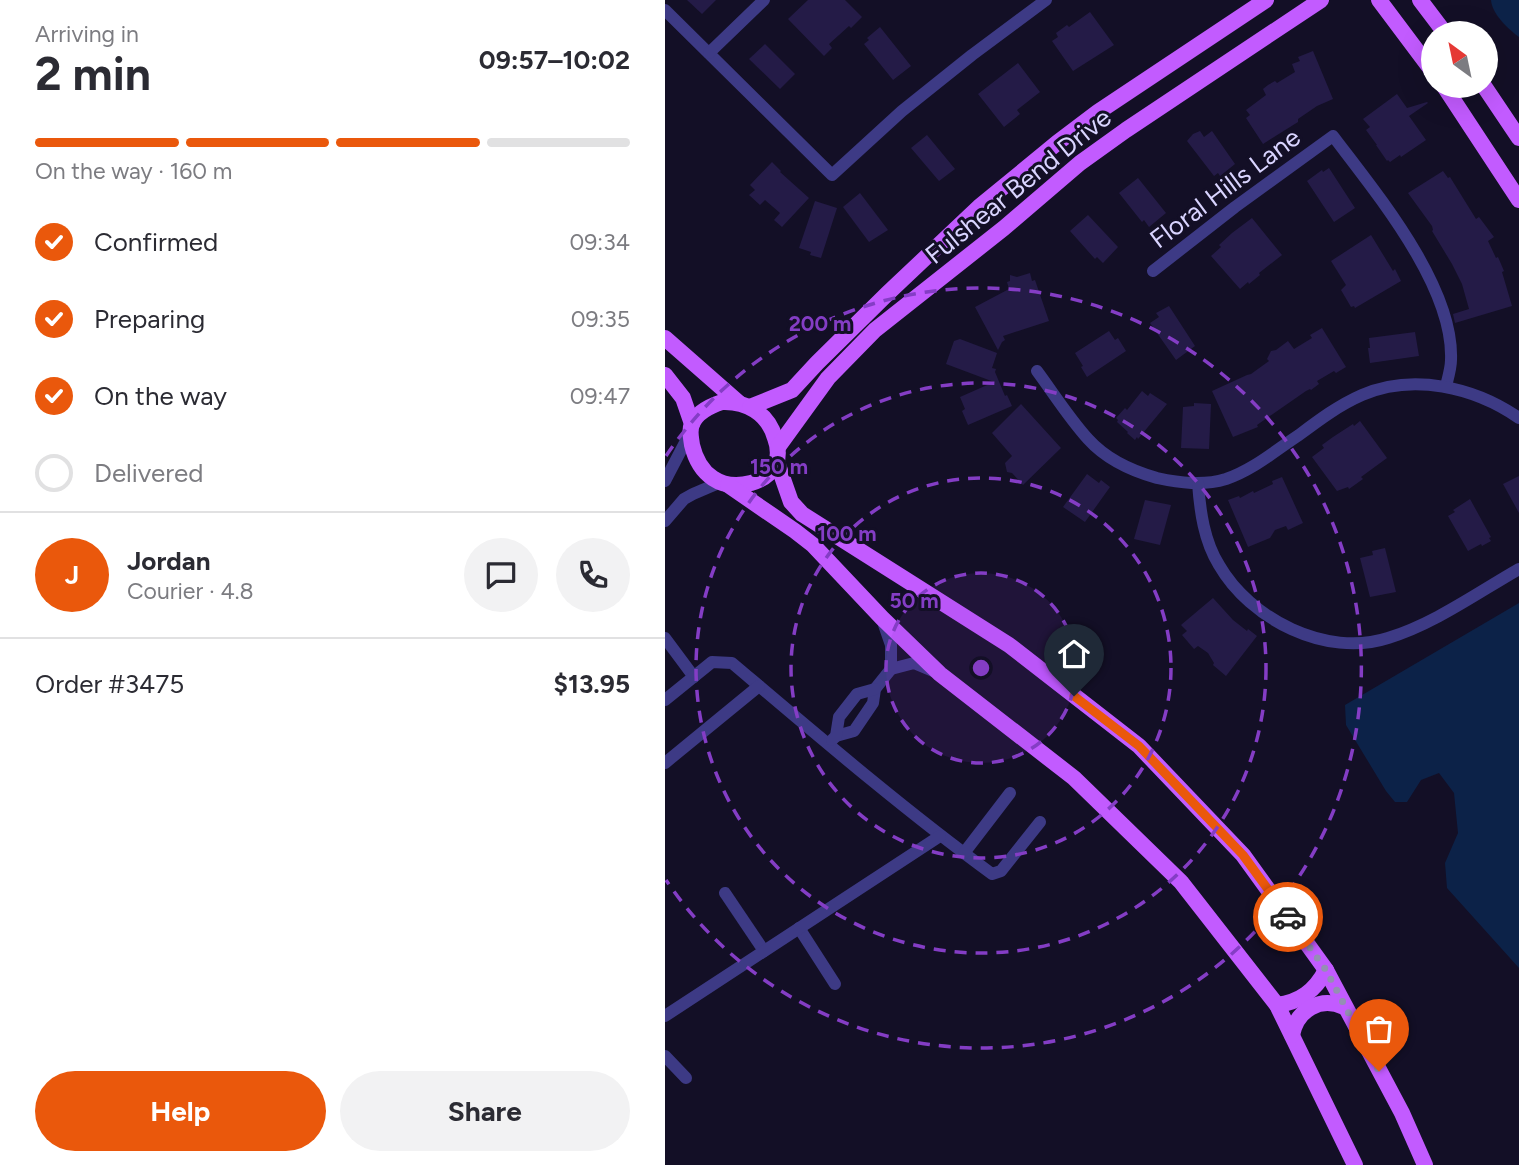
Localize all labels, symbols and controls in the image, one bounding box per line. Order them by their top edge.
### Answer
text: Arriving in [35,20,139,48]
north arrow [1421,21,1498,98]
map controls [1421,21,1498,98]
text: 09:57–10:02 [479,44,630,76]
text: 2 min [35,46,151,102]
street label: Fulshear Bend Drive [919,101,1117,271]
street label: Floral Hills Lane [1143,121,1307,255]
text: On the way · 160 m [35,157,232,185]
icon: check [35,223,73,261]
text: Confirmed [94,226,218,258]
text: 09:34 [570,228,630,256]
icon: check [35,300,73,338]
text: Preparing [94,303,205,335]
text: 09:35 [571,305,630,333]
text: 200 m [789,311,851,336]
icon: check [35,377,73,415]
text: On the way [94,380,227,412]
text: 09:47 [570,382,630,410]
text: 150 m [750,454,808,479]
text: Delivered [94,457,203,489]
text: 100 m [817,521,877,546]
button: chat [464,538,538,612]
button: phone [556,538,630,612]
text: Jordan [127,545,210,577]
text: J [65,559,79,591]
text: Courier · 4.8 [127,577,254,605]
text: 50 m [889,588,939,613]
pin [1044,624,1104,696]
icon: home [1055,635,1093,673]
centre of rings [969,656,993,680]
text: Order #3475 [35,668,184,700]
text: $13.95 [554,668,630,700]
courier [1253,882,1323,952]
icon: car [1269,898,1307,936]
pin [1349,999,1409,1071]
icon: bag [1360,1010,1398,1048]
button: Help [35,1071,326,1151]
button: Share [340,1071,630,1151]

